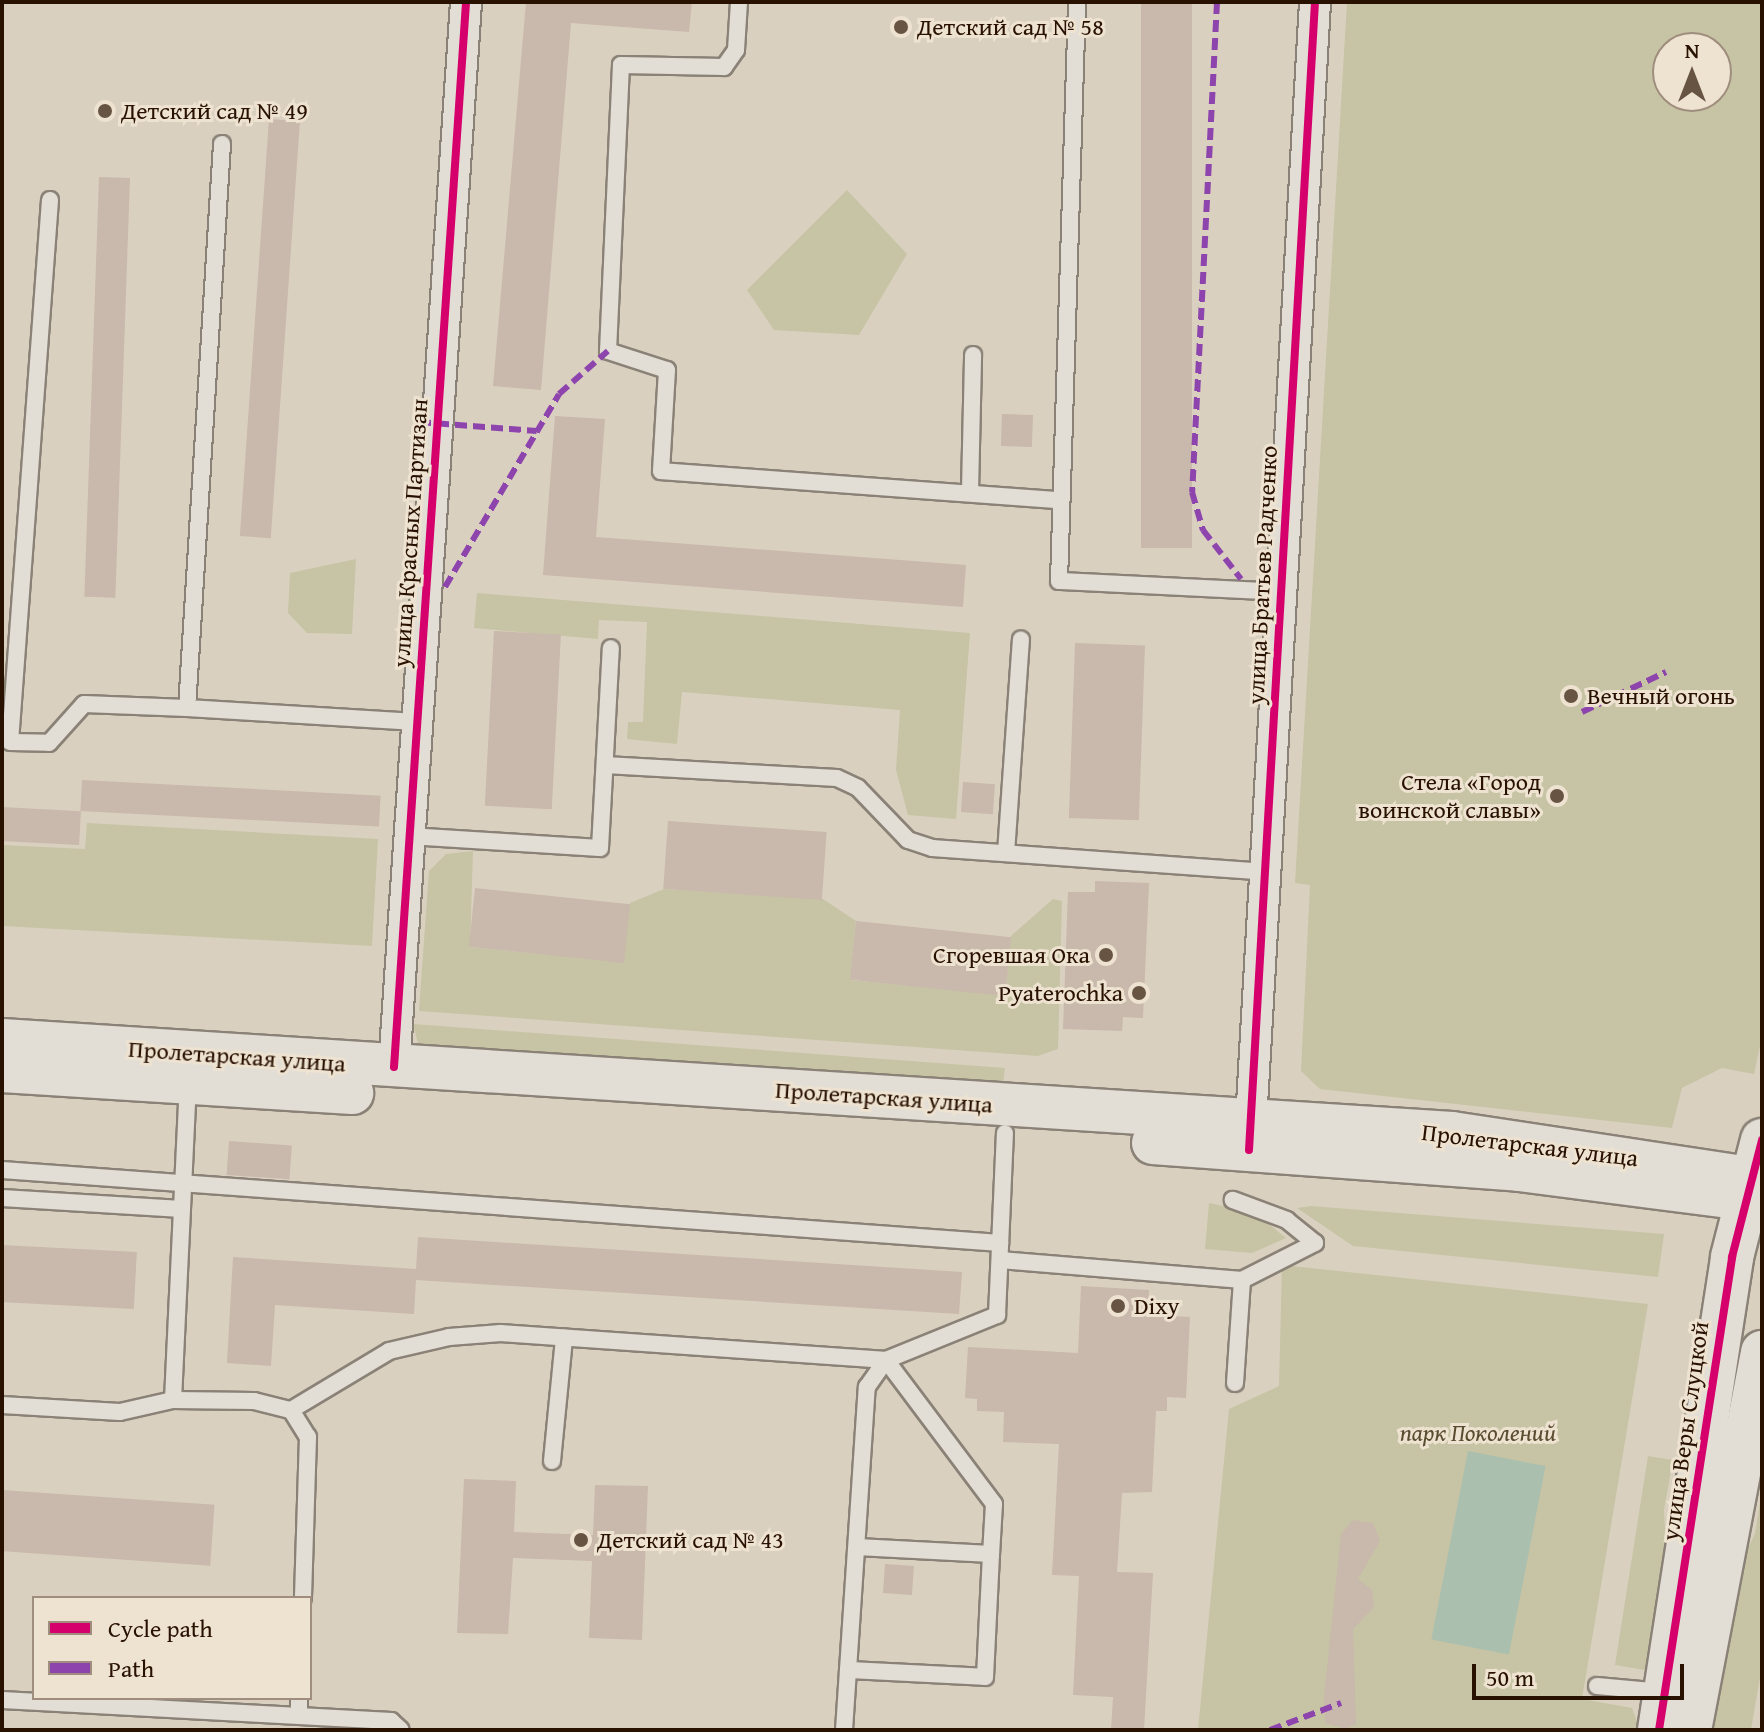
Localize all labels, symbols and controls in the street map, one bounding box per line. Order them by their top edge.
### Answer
place label: Детский сад № 58 [917,13,1104,41]
marker: Детский сад № 58 [892,18,910,36]
north arrow [1652,32,1732,112]
text: N [1685,34,1699,66]
place label: Детский сад № 49 [121,97,308,125]
marker: Детский сад № 49 [96,102,114,120]
street label: улица Красных Партизан [386,398,434,668]
street label: улица Братьев Радченко [1241,445,1283,705]
place label: Вечный огонь [1587,682,1735,710]
marker: Вечный огонь [1562,687,1580,705]
place label: Стела «Город воинской славы» [1358,768,1541,824]
marker: Стела «Город воинской славы» [1548,787,1566,805]
place label: Сгоревшая Ока [933,941,1090,969]
marker: Сгоревшая Ока [1097,946,1115,964]
place label: Pyaterochka [998,979,1123,1007]
marker: Pyaterochka [1130,984,1148,1002]
street label: Пролетарская улица [127,1034,347,1078]
street label: Пролетарская улица [774,1075,994,1119]
street label: Пролетарская улица [1420,1117,1640,1173]
place label: Dixy [1134,1292,1179,1320]
marker: Dixy [1109,1297,1127,1315]
street label: улица Веры Слуцкой [1655,1319,1715,1543]
park label: парк Поколений [1400,1419,1556,1447]
place label: Детский сад № 43 [597,1526,784,1554]
marker: Детский сад № 43 [572,1531,590,1549]
legend [32,1596,312,1700]
text: Cycle path [108,1611,213,1646]
scale bar [1476,1648,1688,1698]
text: Path [108,1651,154,1686]
text: 50 m [1486,1660,1534,1695]

